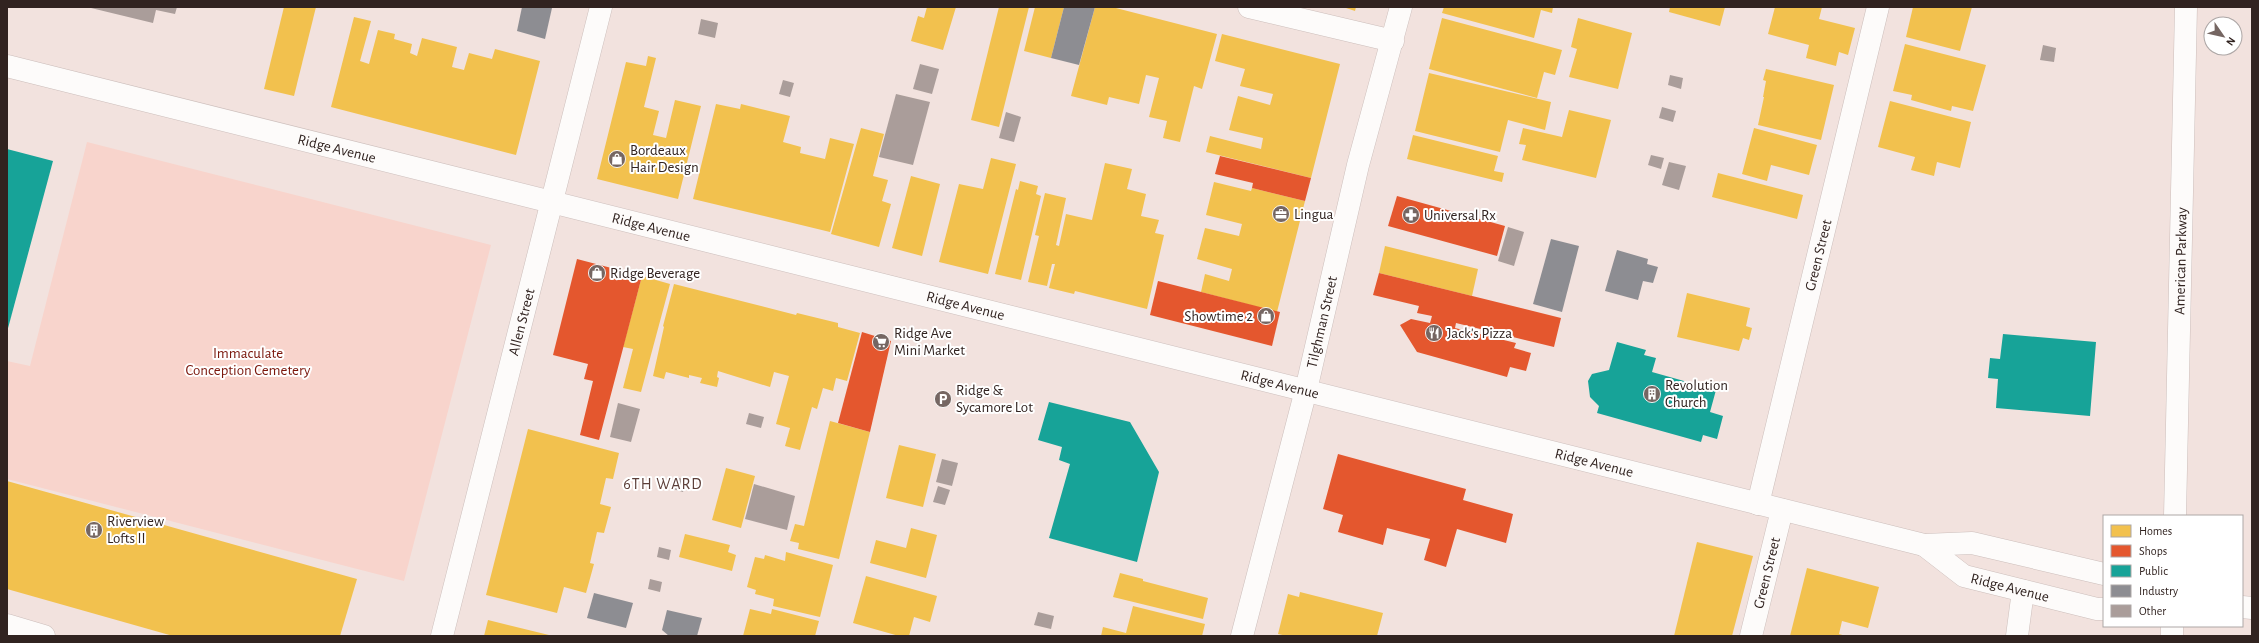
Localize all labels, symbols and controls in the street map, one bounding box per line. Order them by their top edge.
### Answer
north arrow [2203,16,2243,56]
text: N [2224,35,2238,48]
street label: Ridge Avenue [296,132,378,166]
place label: Bordeaux Hair Design [630,143,699,175]
shop icon: Bordeaux Hair Design [607,149,627,169]
office icon: Lingua [1271,204,1291,224]
pharmacy icon: Universal Rx [1401,205,1421,225]
place label: Lingua [1294,207,1334,222]
street label: American Parkway [2172,207,2190,315]
place label: Universal Rx [1424,208,1496,223]
street label: Ridge Avenue [610,210,692,244]
street label: Green Street [1803,218,1834,293]
shop icon: Ridge Beverage [587,263,607,283]
place label: Ridge Beverage [610,266,700,281]
street label: Tilghman Street [1304,274,1340,370]
street label: Allen Street [506,287,538,357]
street label: Ridge Avenue [925,289,1006,323]
shop icon: Showtime 2 [1256,306,1276,326]
place label: Showtime 2 [1184,309,1253,324]
restaurant icon: Jack's Pizza [1424,323,1444,343]
place label: Ridge Ave Mini Market [894,326,965,358]
place label: Jack's Pizza [1447,326,1512,341]
supermarket icon: Ridge Ave Mini Market [871,332,891,352]
park label: Immaculate Conception Cemetery [186,346,311,378]
street label: Ridge Avenue [1239,368,1321,402]
place label: Revolution Church [1665,378,1728,410]
place label: Ridge & Sycamore Lot [956,383,1033,415]
building icon: Revolution Church [1642,384,1662,404]
parking icon: Ridge & Sycamore Lot [933,389,953,409]
street label: Ridge Avenue [1553,446,1635,480]
district label: 6TH WARD [623,476,703,492]
place label: Riverview Lofts II [107,514,164,546]
legend [2103,515,2243,627]
building icon: Riverview Lofts II [84,520,104,540]
text: Homes [2139,525,2172,537]
street label: Green Street [1751,536,1783,610]
text: Shops [2139,545,2167,557]
text: Public [2139,565,2168,577]
street label: Ridge Avenue [1969,571,2051,605]
text: Industry [2139,585,2178,598]
text: Other [2139,605,2166,617]

